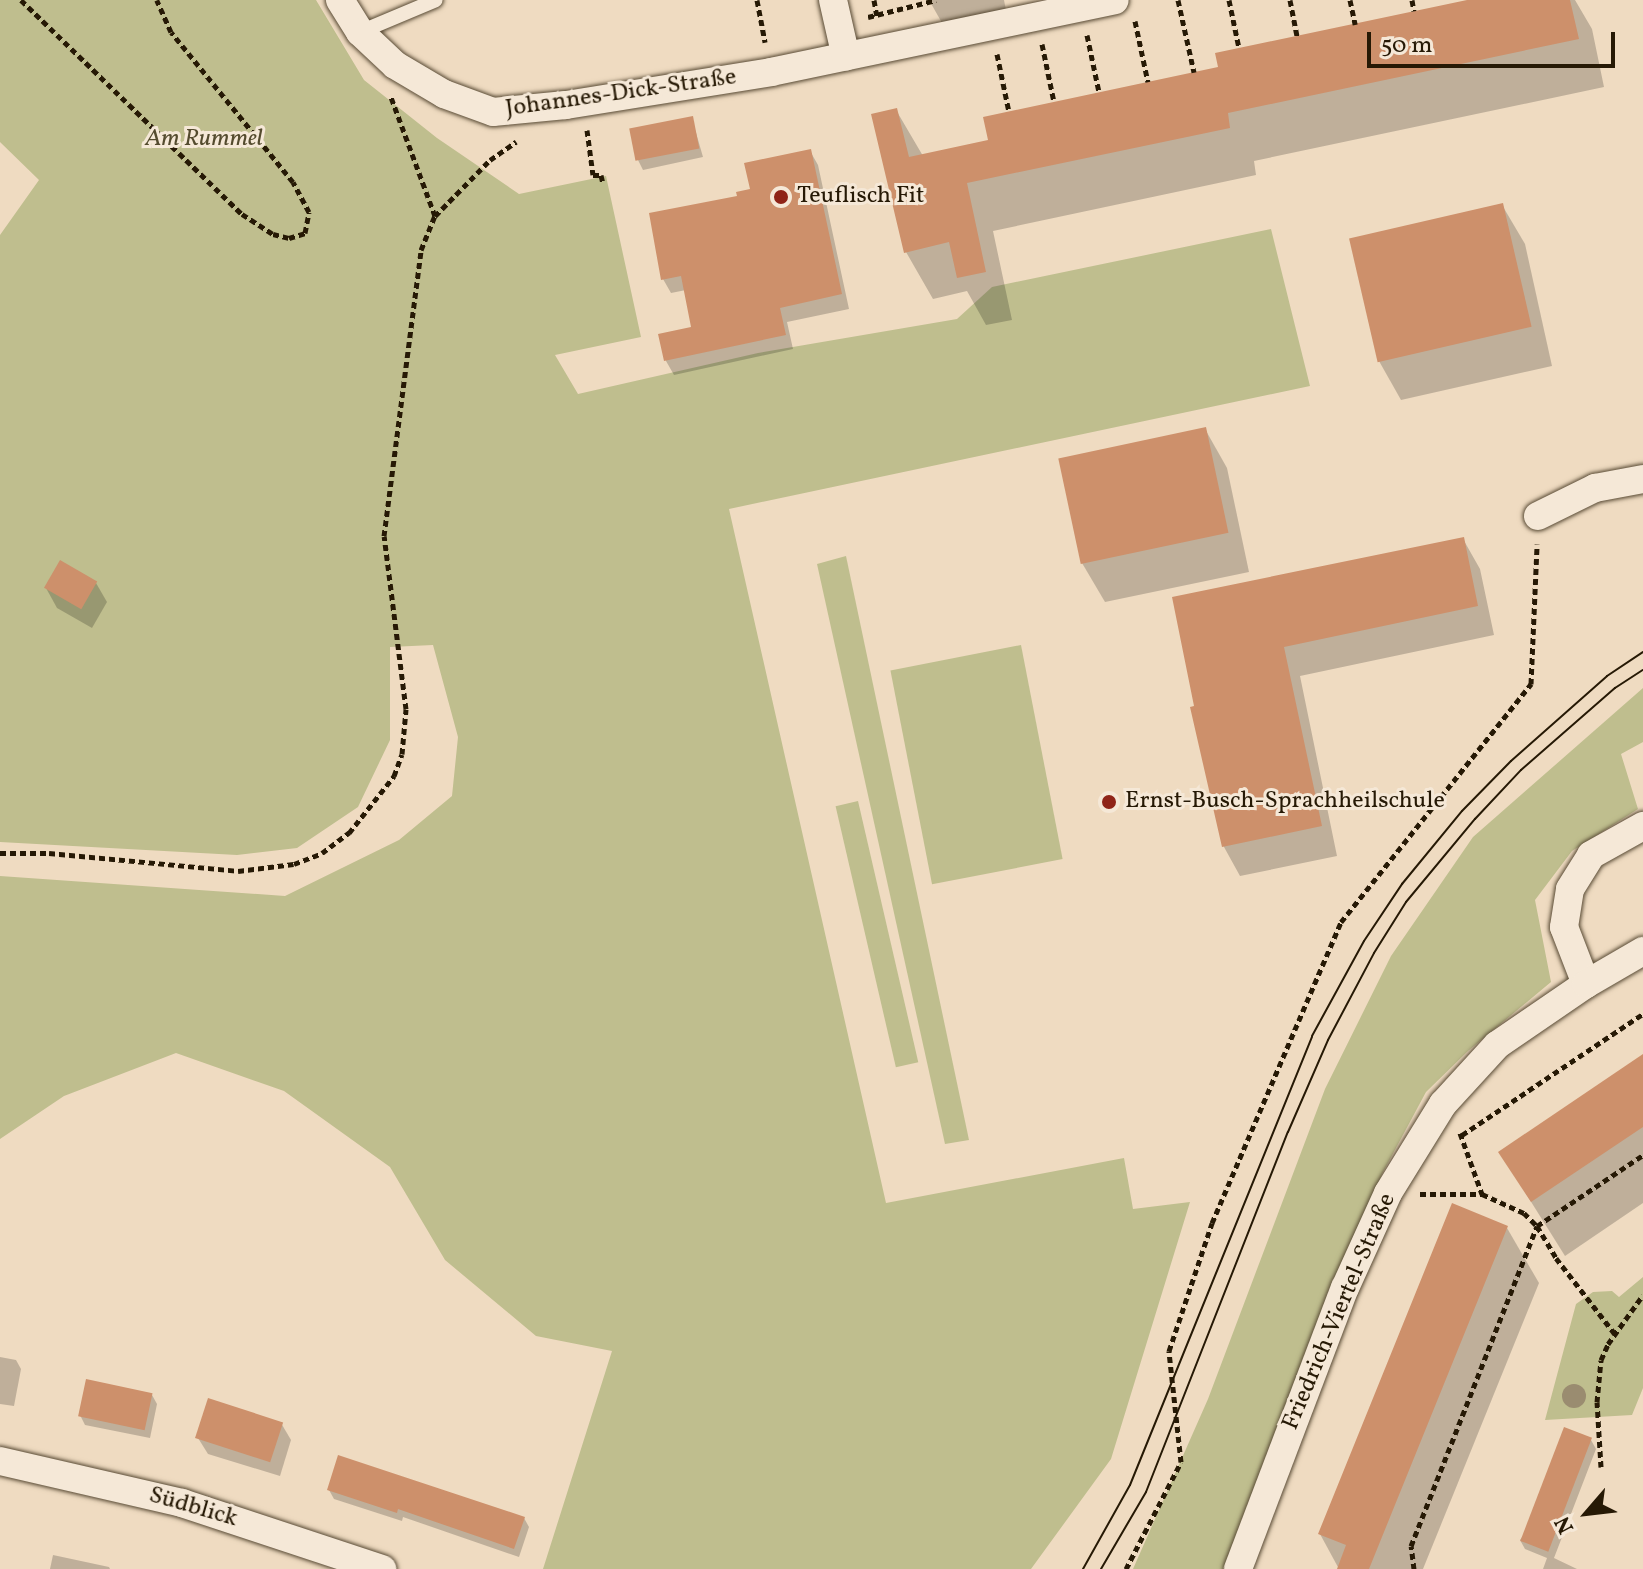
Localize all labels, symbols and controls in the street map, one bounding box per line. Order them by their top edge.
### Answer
scale bar [1371,16,1619,66]
text: 50 m [1381,29,1433,63]
street label: Johannes-Dick-Straße [504,64,738,124]
park label: Am Rummel [145,126,263,154]
place label: Teuflisch Fit [797,183,924,211]
marker: Teuflisch Fit [772,188,790,206]
place label: Ernst-Busch-Sprachheilschule [1125,788,1445,816]
marker: Ernst-Busch-Sprachheilschule [1100,793,1118,811]
street label: Friedrich-Viertel-Straße [1277,1189,1403,1435]
north arrow [1547,1473,1627,1553]
street label: Südblick [145,1482,241,1534]
text: N [1548,1510,1583,1539]

